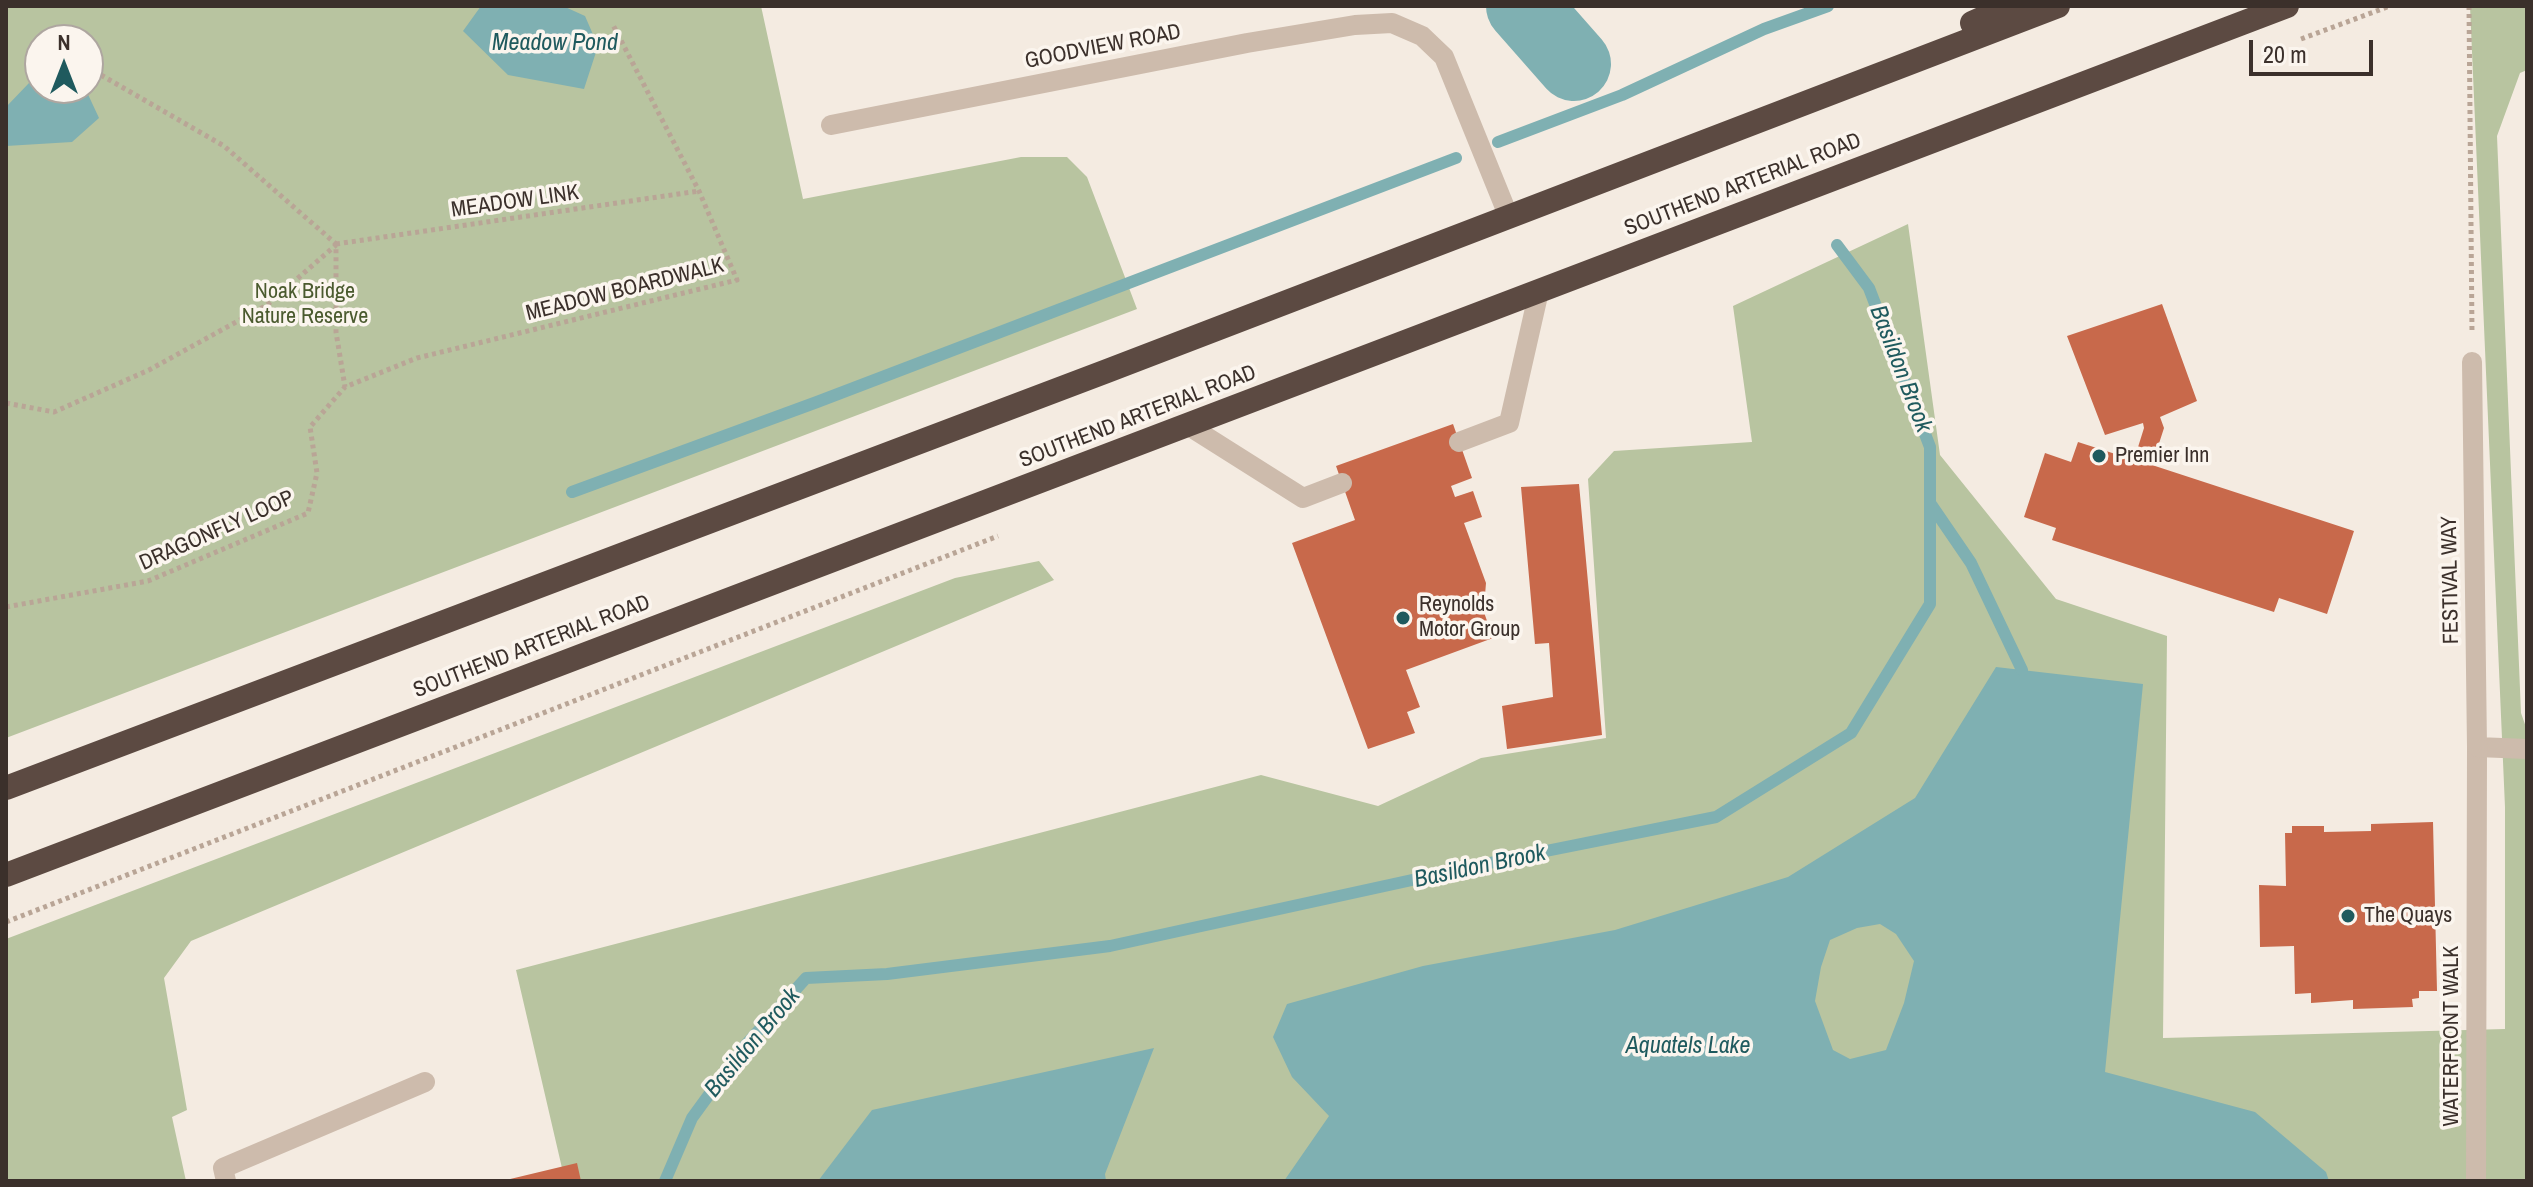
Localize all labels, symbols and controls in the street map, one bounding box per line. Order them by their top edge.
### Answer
street label: GOODVIEW ROAD [1023,19,1183,75]
north arrow [24,24,104,104]
scale bar [2253,24,2377,74]
text: N [57,27,71,57]
water label: Meadow Pond [492,30,618,58]
text: 20 m [2263,38,2307,70]
street label: SOUTHEND ARTERIAL ROAD [1621,128,1865,242]
street label: MEADOW LINK [450,180,580,224]
street label: MEADOW BOARDWALK [523,253,727,327]
park label: Noak Bridge Nature Reserve [242,279,368,330]
water label: Basildon Brook [1863,302,1937,436]
street label: SOUTHEND ARTERIAL ROAD [1016,360,1260,474]
place label: Premier Inn [2115,443,2209,469]
marker: Premier Inn [2090,447,2108,465]
street label: DRAGONFLY LOOP [136,485,298,577]
street label: FESTIVAL WAY [2437,516,2465,644]
street label: SOUTHEND ARTERIAL ROAD [410,590,654,704]
place label: Reynolds Motor Group [1419,592,1520,644]
marker: Reynolds Motor Group [1394,609,1412,627]
water label: Basildon Brook [1412,839,1548,895]
place label: The Quays [2364,903,2452,929]
marker: The Quays [2339,907,2357,925]
street label: WATERFRONT WALK [2439,946,2465,1126]
water label: Basildon Brook [699,983,807,1103]
water label: Aquatels Lake [1626,1033,1750,1061]

